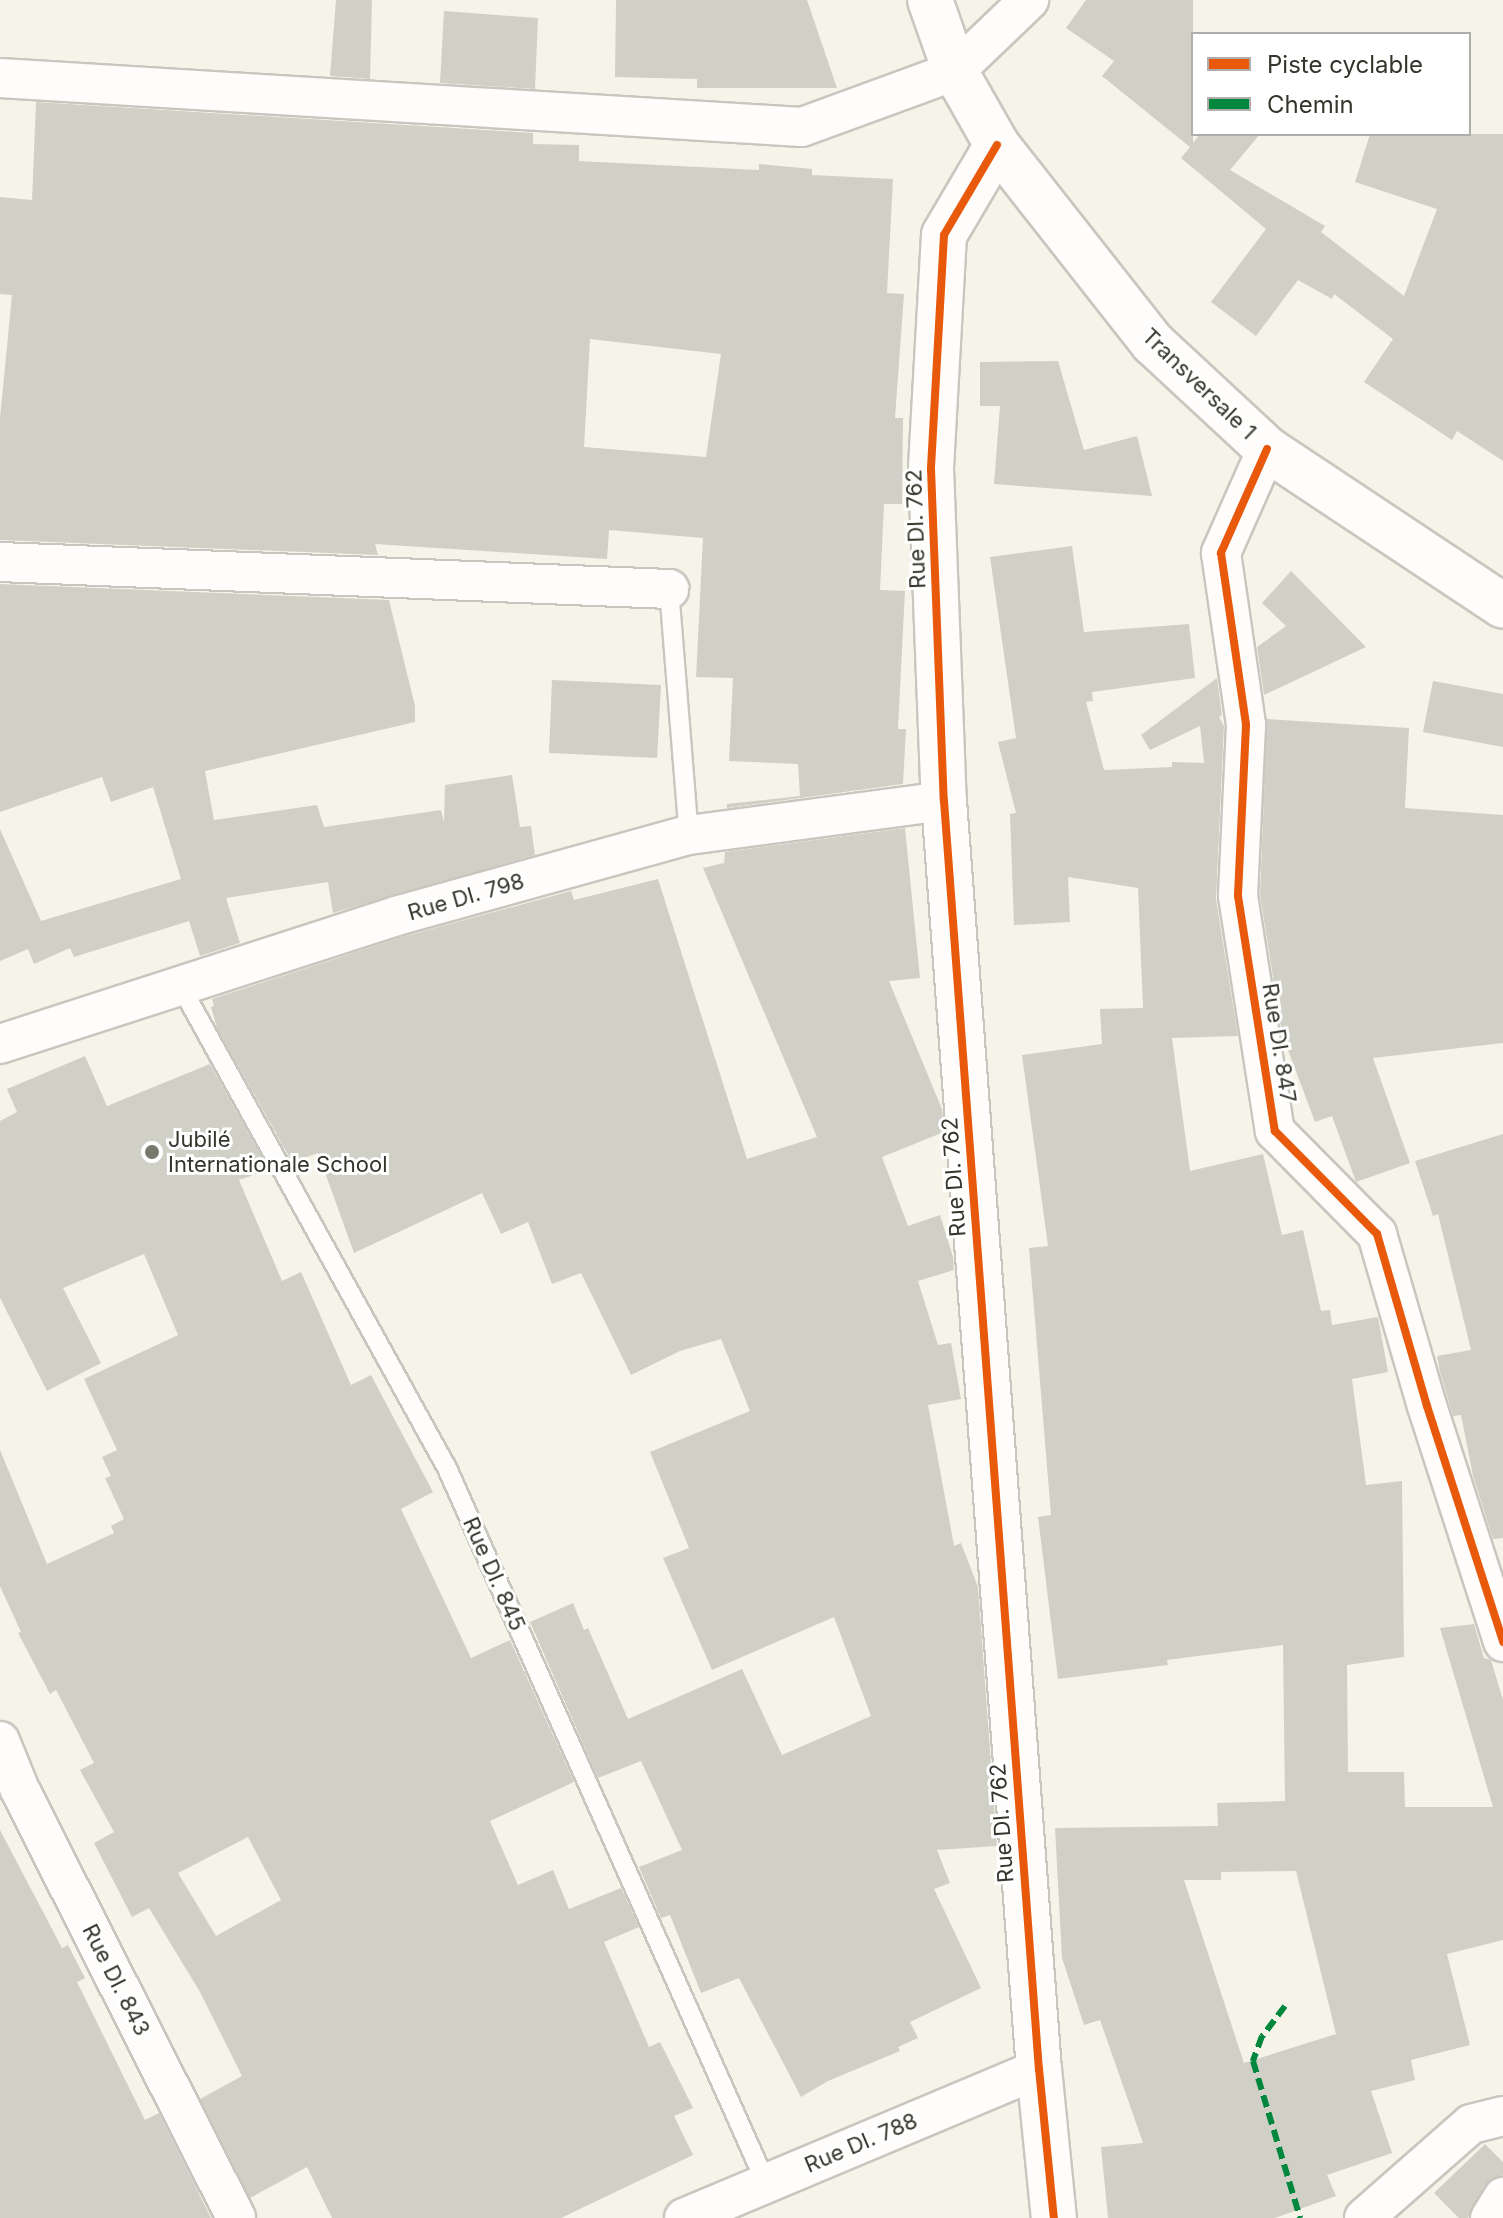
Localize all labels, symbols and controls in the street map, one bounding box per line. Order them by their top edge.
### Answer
legend [1191,32,1471,136]
text: Piste cyclable [1267,50,1423,79]
text: Chemin [1267,90,1354,119]
street label: Transversale 1 [1136,323,1262,445]
street label: Rue DI. 762 [901,469,931,589]
street label: Rue DI. 798 [405,868,527,926]
street label: Rue DI. 847 [1257,981,1301,1105]
street label: Rue DI. 762 [937,1116,971,1238]
place label: Jubilé Internationale School [168,1126,388,1178]
marker: Jubilé Internationale School [143,1143,161,1161]
street label: Rue DI. 845 [457,1513,531,1635]
street label: Rue DI. 762 [985,1762,1019,1884]
street label: Rue DI. 843 [77,1920,155,2040]
street label: Rue DI. 788 [801,2107,921,2179]

